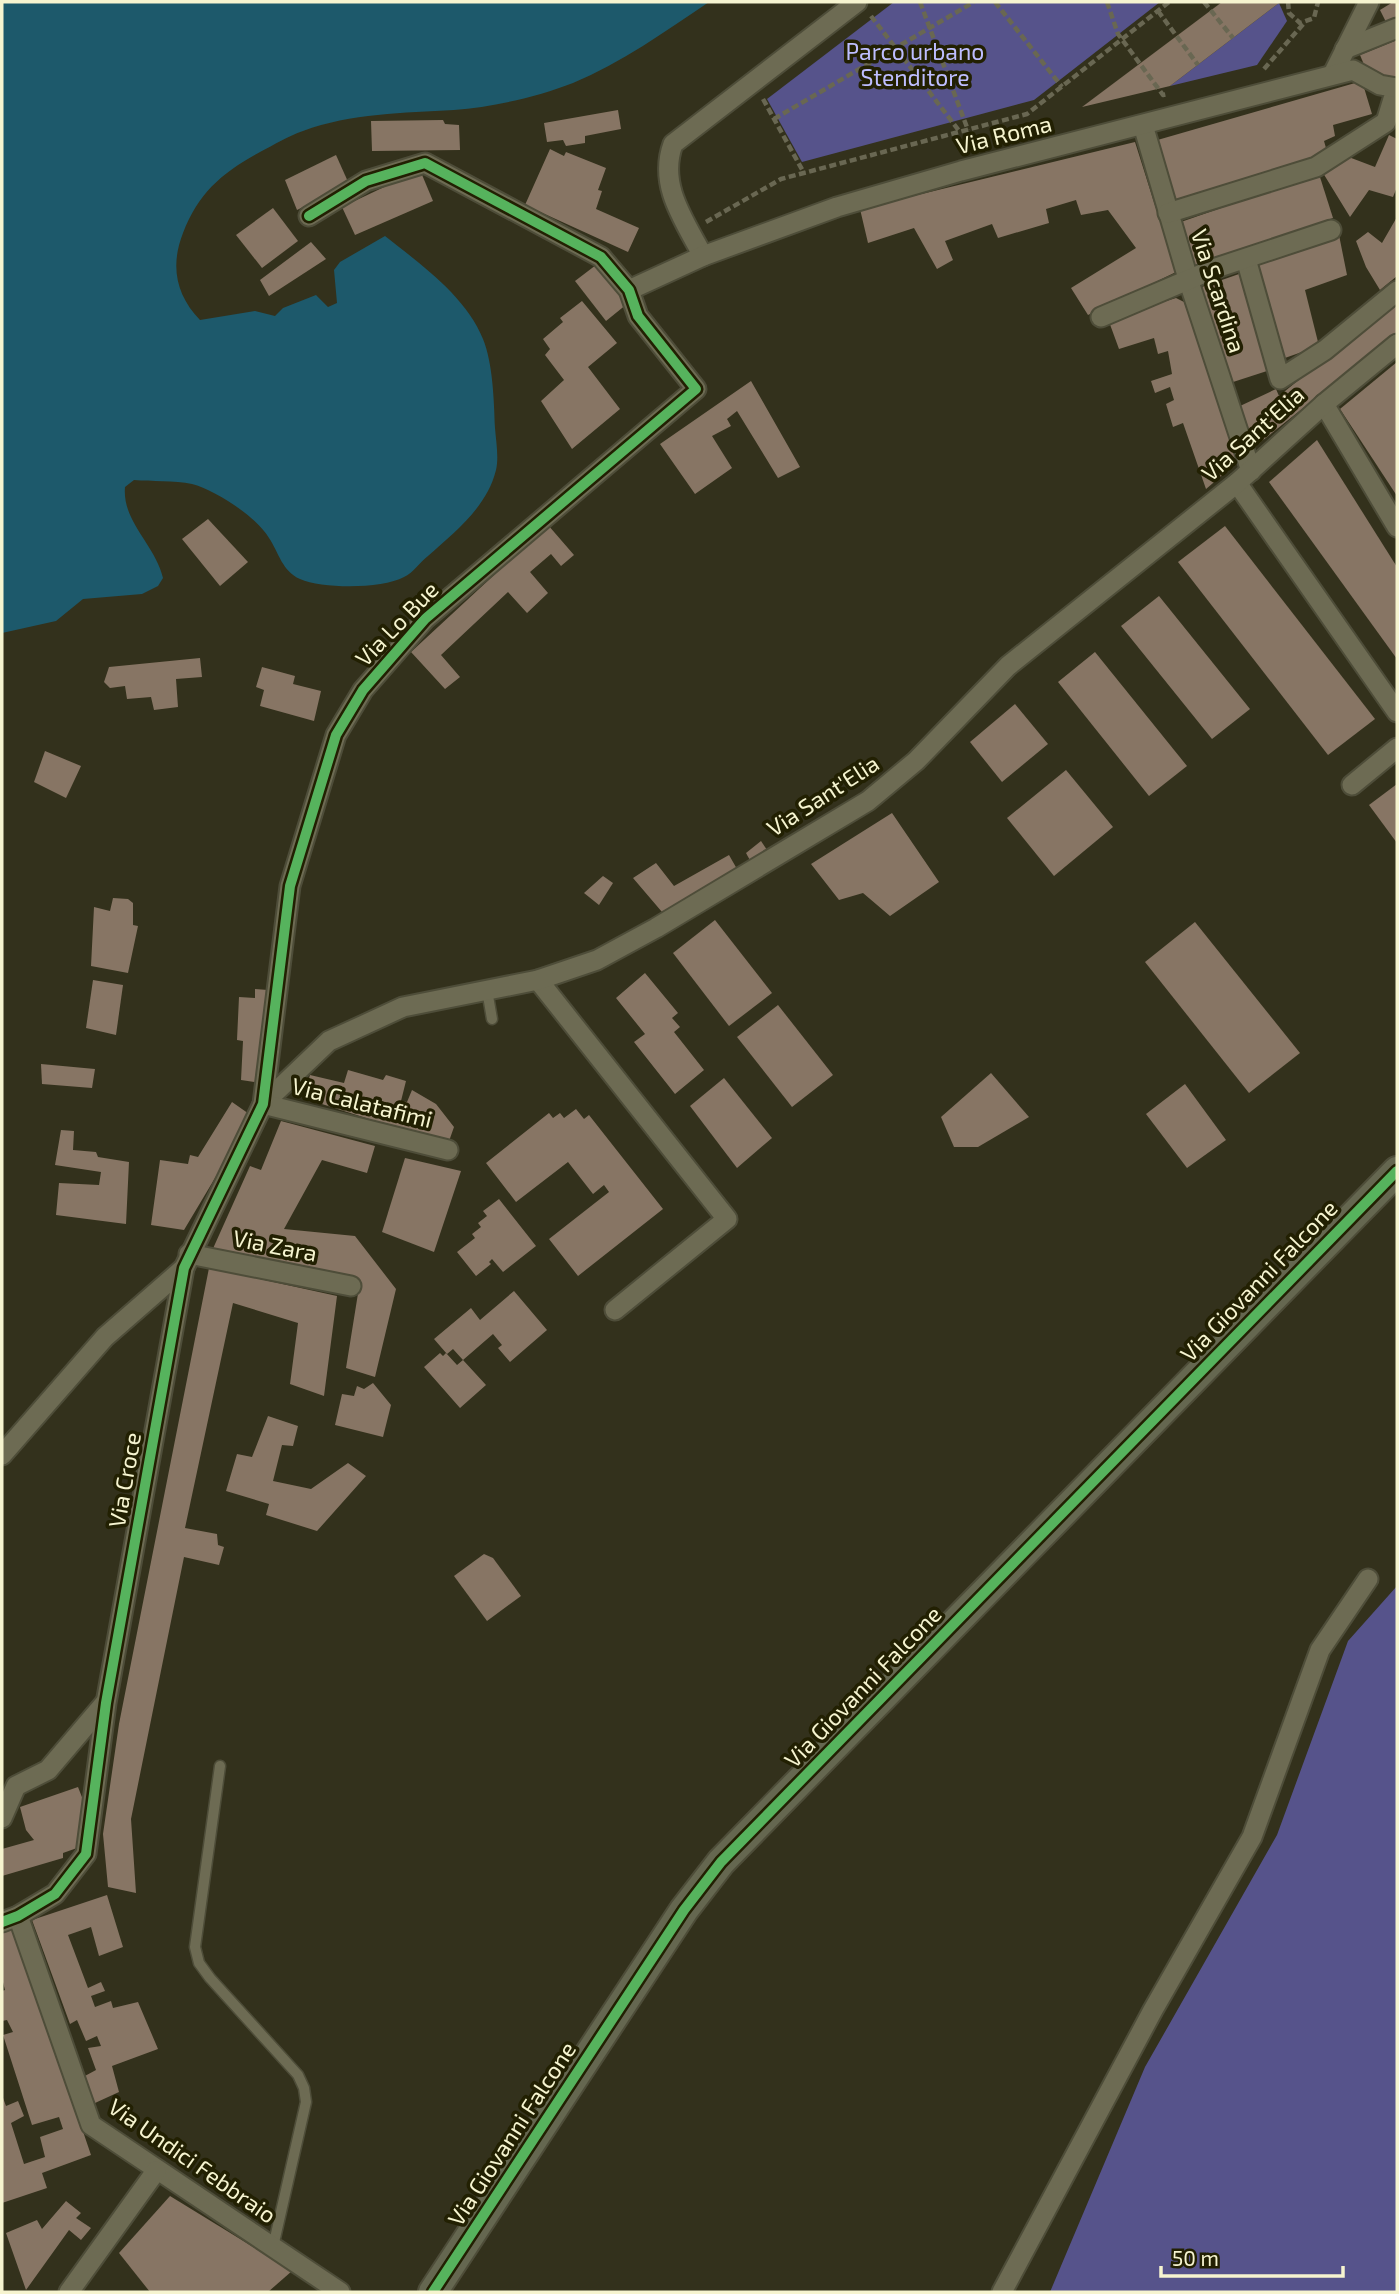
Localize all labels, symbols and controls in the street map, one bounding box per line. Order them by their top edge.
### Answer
park label: Parco urbano Stenditore [846,37,984,91]
street label: Via Roma [953,109,1054,159]
street label: Via Scardina [1186,225,1252,356]
street label: Via Sant'Elia [1195,380,1309,486]
street label: Via Lo Bue [349,575,444,672]
street label: Via Sant'Elia [761,749,884,842]
street label: Via Calatafimi [289,1071,435,1133]
street label: Via Giovanni Falcone [1174,1194,1343,1367]
street label: Via Zara [231,1223,320,1267]
street label: Via Croce [102,1430,146,1530]
street label: Via Giovanni Falcone [778,1600,947,1773]
street label: Via Giovanni Falcone [441,2036,581,2231]
street label: Via Undici Febbraio [103,2092,282,2229]
scale bar [1161,2234,1343,2278]
text: 50 m [1172,2245,1219,2270]

